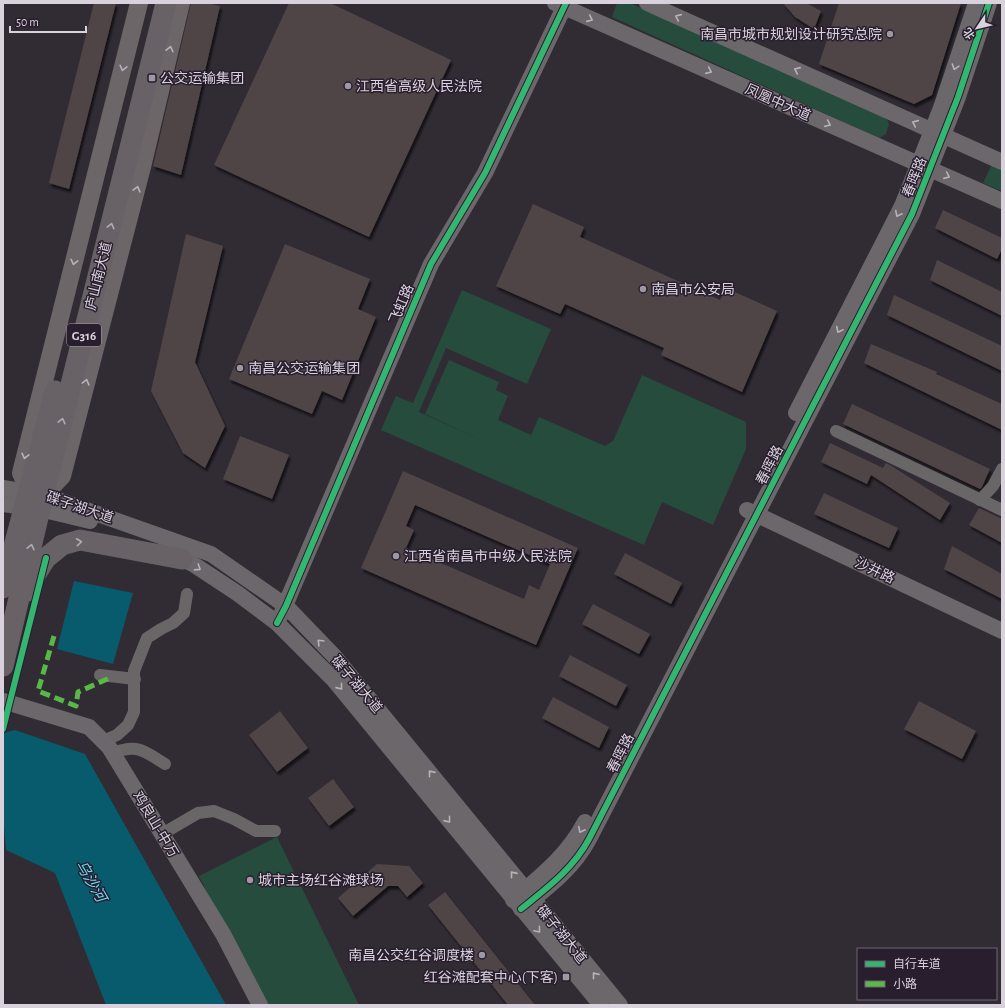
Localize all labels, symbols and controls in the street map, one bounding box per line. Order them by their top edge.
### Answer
scale bar [10,8,86,34]
north arrow [957,8,997,48]
one-way arrow [586,14,594,22]
one-way arrow [675,14,682,22]
text: 50 m [16,16,39,28]
text: 北 [962,26,977,41]
place label: 南昌市城市规划设计研究总院 [700,27,882,42]
marker: 南昌市城市规划设计研究总院 [885,29,895,39]
one-way arrow [166,46,174,52]
one-way arrow [952,63,960,70]
one-way arrow [119,65,127,71]
one-way arrow [705,66,713,74]
one-way arrow [793,67,801,75]
place label: 公交运输集团 [160,70,244,86]
marker: 公交运输集团 [147,73,157,83]
place label: 江西省高级人民法院 [356,79,482,94]
marker: 江西省高级人民法院 [343,81,353,91]
street label: 凤凰中大道 [743,81,813,124]
one-way arrow [824,119,832,127]
one-way arrow [912,120,919,128]
street label: 春晖路 [900,155,929,199]
one-way arrow [943,172,950,180]
one-way arrow [132,186,140,192]
one-way arrow [895,210,903,217]
one-way arrow [106,223,114,230]
street label: 庐山南大道 [83,240,114,312]
one-way arrow [70,258,79,265]
street label: 飞虹路 [386,282,417,326]
place label: 南昌市公安局 [651,282,735,297]
marker: 南昌市公安局 [638,284,648,294]
road number: G316 [67,324,101,346]
one-way arrow [836,325,844,333]
place label: 南昌公交运输集团 [248,360,360,376]
marker: 南昌公交运输集团 [235,363,245,373]
one-way arrow [82,379,90,386]
one-way arrow [58,417,66,424]
street label: 春晖路 [753,443,786,487]
one-way arrow [21,452,30,459]
street label: 碟子湖大道 [44,489,115,526]
one-way arrow [76,537,83,546]
one-way arrow [26,543,34,550]
place label: 江西省南昌市中级人民法院 [404,549,572,564]
marker: 江西省南昌市中级人民法院 [391,551,401,561]
street label: 沙井路 [853,554,897,586]
one-way arrow [194,563,201,570]
one-way arrow [317,639,325,647]
street label: 碟子湖大道 [328,653,385,716]
one-way arrow [335,682,342,689]
street label: 春晖路 [604,731,637,775]
one-way arrow [429,771,436,778]
street label: 鸡良山-中万 [130,789,181,860]
one-way arrow [444,816,451,823]
one-way arrow [578,826,585,833]
water label: 乌沙河 [73,858,111,907]
one-way arrow [511,871,518,878]
place label: 城市主场红谷滩球场 [258,873,384,888]
marker: 城市主场红谷滩球场 [245,875,255,885]
street label: 碟子湖大道 [534,902,589,966]
one-way arrow [534,925,541,932]
place label: 南昌公交红谷调度楼 [348,947,474,963]
legend [857,948,997,1000]
marker: 南昌公交红谷调度楼 [477,950,487,960]
text: 自行车道 [893,957,941,970]
place label: 红谷滩配套中心(下客) [424,969,558,985]
marker: 红谷滩配套中心(下客) [561,972,571,982]
one-way arrow [593,972,600,979]
text: 小路 [893,977,917,990]

